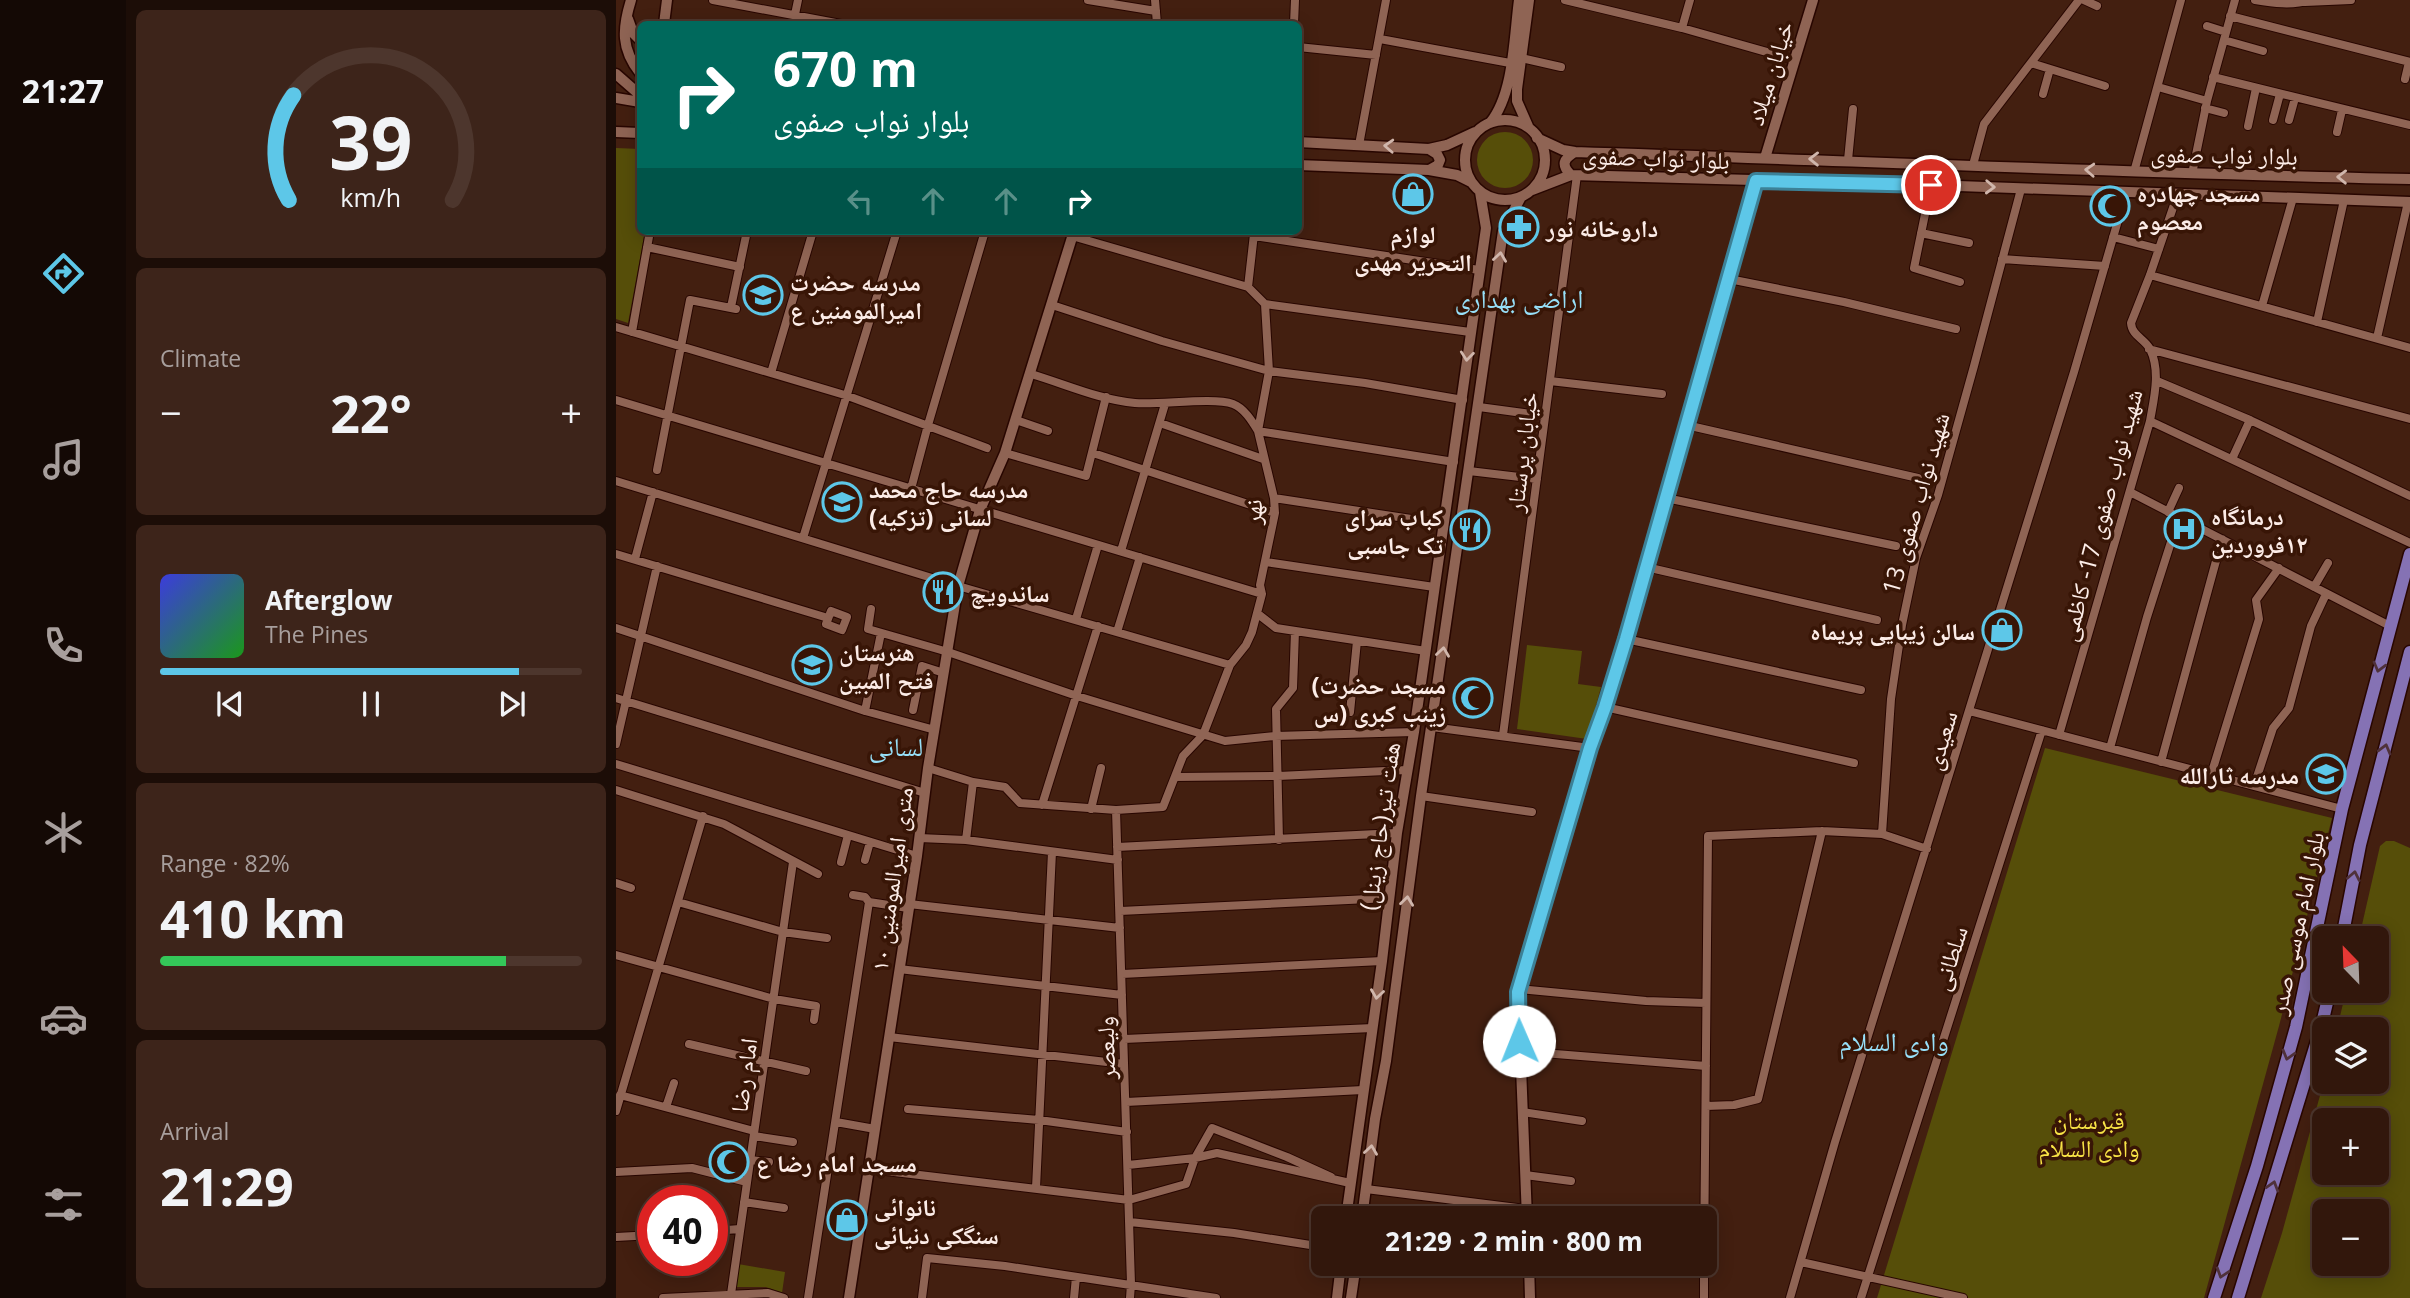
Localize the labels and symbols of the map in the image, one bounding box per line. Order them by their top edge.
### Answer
street label: خیابان میلاد [1738,17,1800,129]
street label: بلوار نواب صفوی [2150,136,2298,172]
street label: بلوار نواب صفوی [1582,138,1730,176]
one-way arrow [1383,139,1394,154]
one-way arrow [1808,152,1819,167]
pin [1901,155,1961,215]
one-way arrow [2084,163,2095,178]
one-way arrow [2336,170,2347,185]
shop icon: لوازم التحریر مهدی [1392,173,1434,215]
place label: مسجد چهادره معصوم [2137,176,2260,239]
one-way arrow [1984,180,1995,195]
mosque icon: مسجد چهادره معصوم [2089,185,2131,227]
pharmacy icon: داروخانه نور [1498,206,1540,248]
place label: داروخانه نور [1545,211,1658,244]
place label: لوازم التحریر مهدی [1354,217,1472,278]
one-way arrow [1492,251,1507,263]
place label: مدرسه حضرت امیرالمومنین ع [790,265,922,326]
school or university icon: مدرسه حضرت امیرالمومنین ع [742,274,784,316]
district label: اراضی بهداری [1454,280,1584,316]
one-way arrow [1460,350,1475,362]
street label: شهید نواب صفوی 17- کاظمی [2050,385,2150,645]
street label: خیابان پرستار [1497,390,1545,515]
street label: شهید نواب صفوی 13 [1873,408,1957,598]
place label: مدرسه حاج محمد لسانی (تزکیه) [869,472,1028,533]
school or university icon: مدرسه حاج محمد لسانی (تزکیه) [821,481,863,523]
street label: نهر [1235,499,1269,526]
place label: درمانگاه ١٢فروردین [2211,499,2308,560]
place label: کباب سرای تک جاسبی [1345,500,1444,561]
hospital icon: درمانگاه ١٢فروردین [2163,508,2205,550]
restaurant icon: کباب سرای تک جاسبی [1449,509,1491,551]
restaurant icon: ساندویچ [922,571,964,613]
place label: ساندویچ [970,576,1050,609]
shop icon: سالن زیبایی پریماه [1981,609,2023,651]
place label: سالن زیبایی پریماه [1810,614,1975,647]
place label: هنرستان فتح المبین [839,635,933,696]
school or university icon: هنرستان فتح المبین [791,644,833,686]
one-way arrow [1435,646,1450,658]
one-way arrow [2373,661,2387,673]
place label: (مسجد حضرت زینب کبری (س [1311,668,1446,729]
mosque icon: (مسجد حضرت زینب کبری (س [1452,677,1494,719]
street label: سعیدی [1915,706,1965,774]
district label: لسانی [869,728,923,764]
street label: هفت تیر(حاج زینل) [1351,740,1407,912]
one-way arrow [2377,743,2391,755]
school or university icon: مدرسه ثارالله [2305,753,2347,795]
place label: مدرسه ثارالله [2179,758,2299,791]
street label: ۱۰ متری امیرالمومنین [862,785,920,973]
street label: بلوار امام موسی صدر [2260,829,2332,1019]
one-way arrow [2345,870,2360,882]
one-way arrow [1400,895,1415,907]
street label: سلطانی [1923,922,1975,994]
north arrow [2312,926,2389,1003]
one-way arrow [1370,988,1385,1000]
position arrow [1482,1004,1556,1078]
street label: ولیعصر [1087,1016,1123,1081]
district label: وادی السلام [1839,1023,1949,1060]
street label: امام رضا [721,1036,766,1115]
one-way arrow [2282,1049,2296,1061]
park label: قبرستان وادی السلام [2038,1103,2140,1165]
mosque icon: مسجد امام رضا ع [708,1141,750,1183]
one-way arrow [1363,1144,1378,1156]
place label: مسجد امام رضا ع [756,1146,917,1181]
one-way arrow [2264,1180,2279,1192]
speed limit sign: 40 [637,1185,728,1276]
place label: نانوائی سنگکی دنیائی [874,1190,999,1251]
shop icon: نانوائی سنگکی دنیائی [826,1199,868,1241]
one-way arrow [2216,1267,2231,1279]

